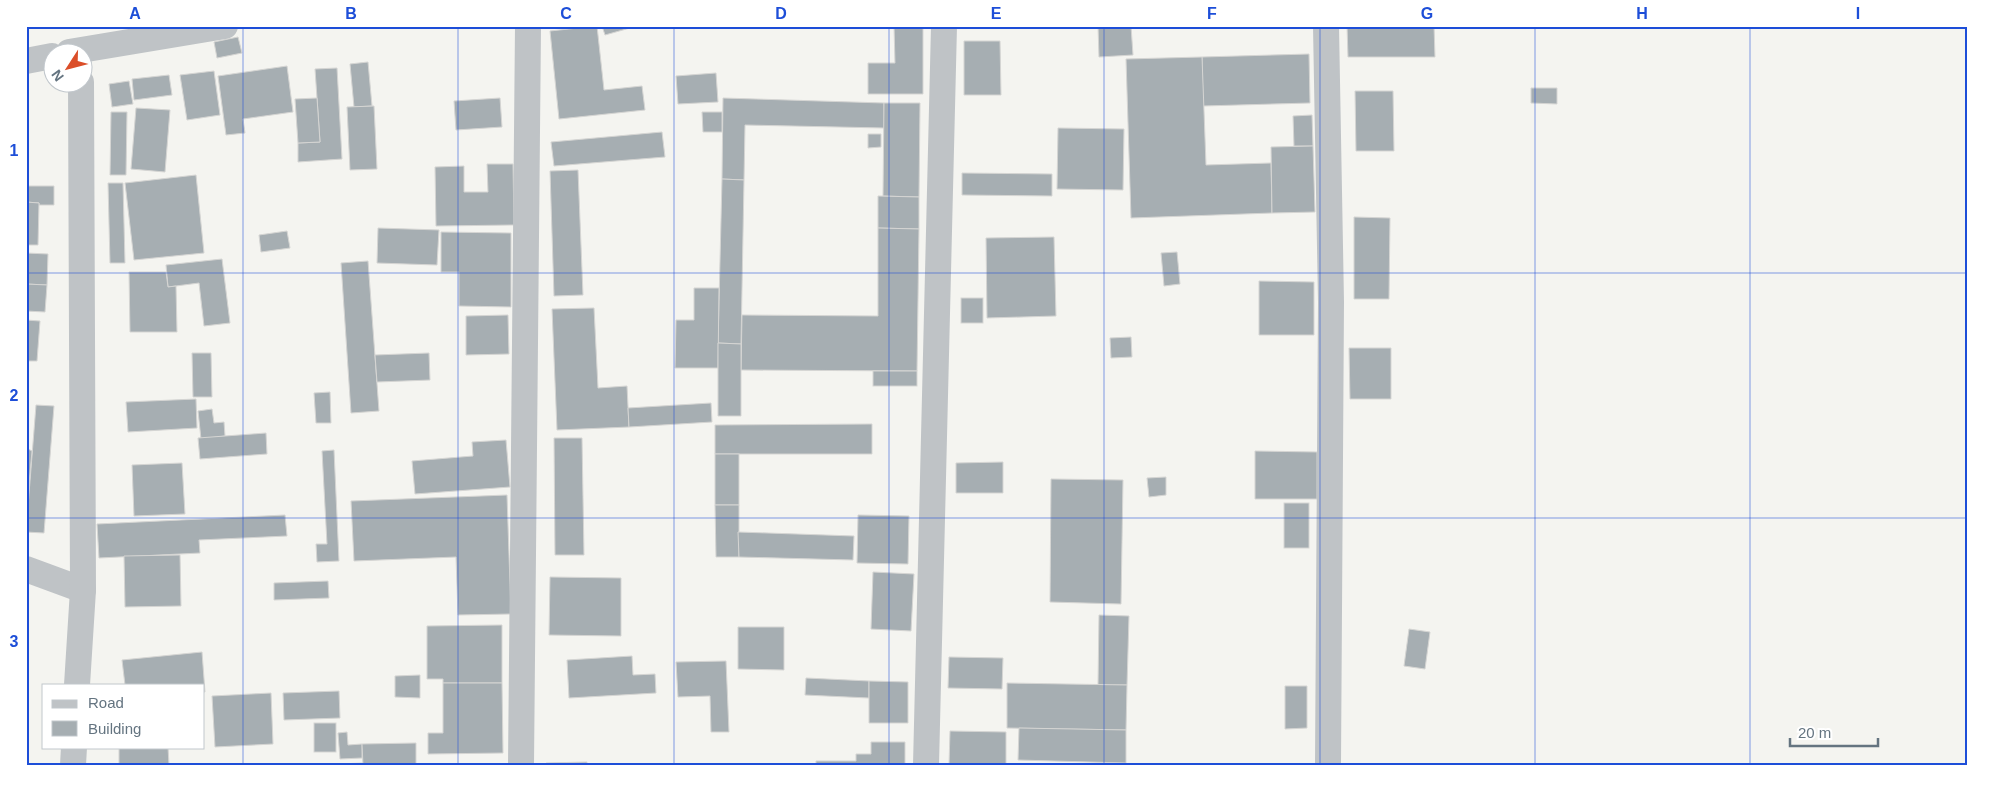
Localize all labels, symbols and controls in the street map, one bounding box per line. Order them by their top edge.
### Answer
text: A [129,5,141,22]
text: B [345,5,357,22]
text: C [560,5,572,22]
text: D [775,5,787,22]
text: E [991,5,1002,22]
text: F [1207,5,1217,22]
text: G [1421,5,1433,22]
text: H [1636,5,1648,22]
text: I [1856,5,1860,22]
north arrow [42,42,92,92]
text: N [48,67,67,84]
text: 1 [10,142,19,159]
text: 2 [10,387,19,404]
text: 3 [10,633,19,650]
legend [42,684,205,748]
text: Road [88,694,124,711]
scale bar [1790,716,1878,748]
text: Building [88,720,141,737]
text: 20 m [1798,724,1831,741]

